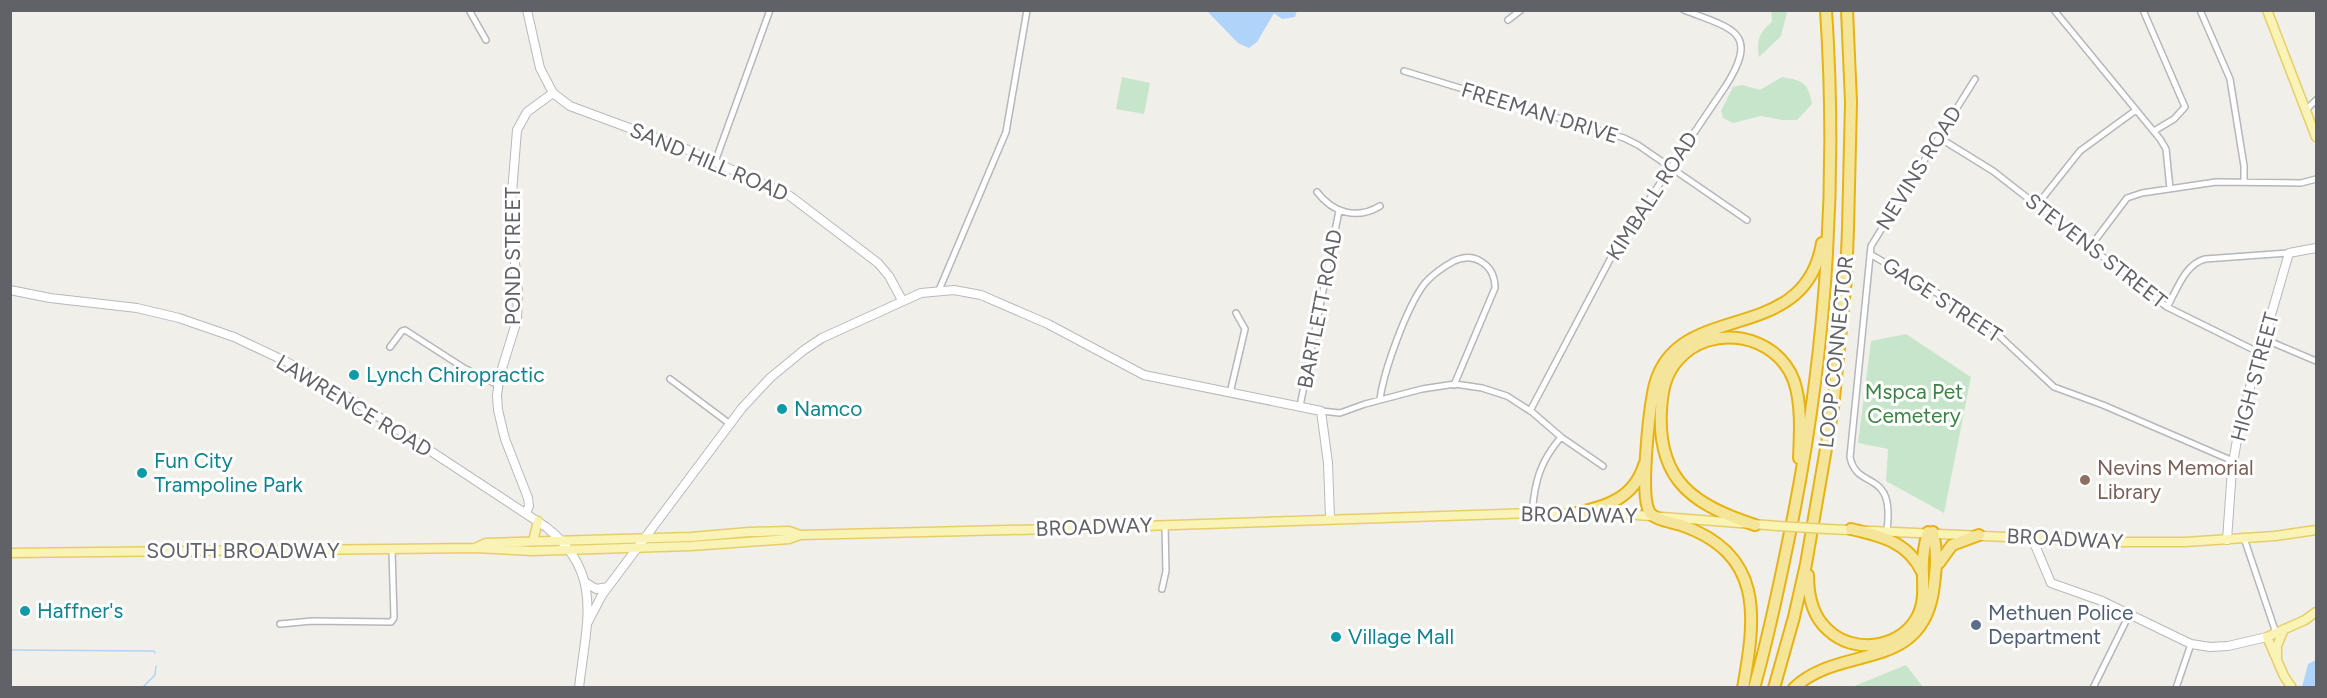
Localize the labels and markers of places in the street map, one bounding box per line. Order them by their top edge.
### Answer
place label: Lynch Chiropractic [366,362,545,387]
marker: Lynch Chiropractic [347,368,361,382]
place label: Namco [794,396,862,421]
marker: Namco [775,402,789,416]
place label: Fun City Trampoline Park [154,448,304,497]
place label: Nevins Memorial Library [2097,455,2254,504]
marker: Fun City Trampoline Park [135,466,149,480]
marker: Nevins Memorial Library [2078,473,2092,487]
place label: Haffner's [37,598,123,623]
place label: Methuen Police Department [1988,600,2133,649]
marker: Haffner's [18,604,32,618]
marker: Methuen Police Department [1969,618,1983,632]
place label: Village Mall [1348,624,1454,649]
marker: Village Mall [1329,630,1343,644]

